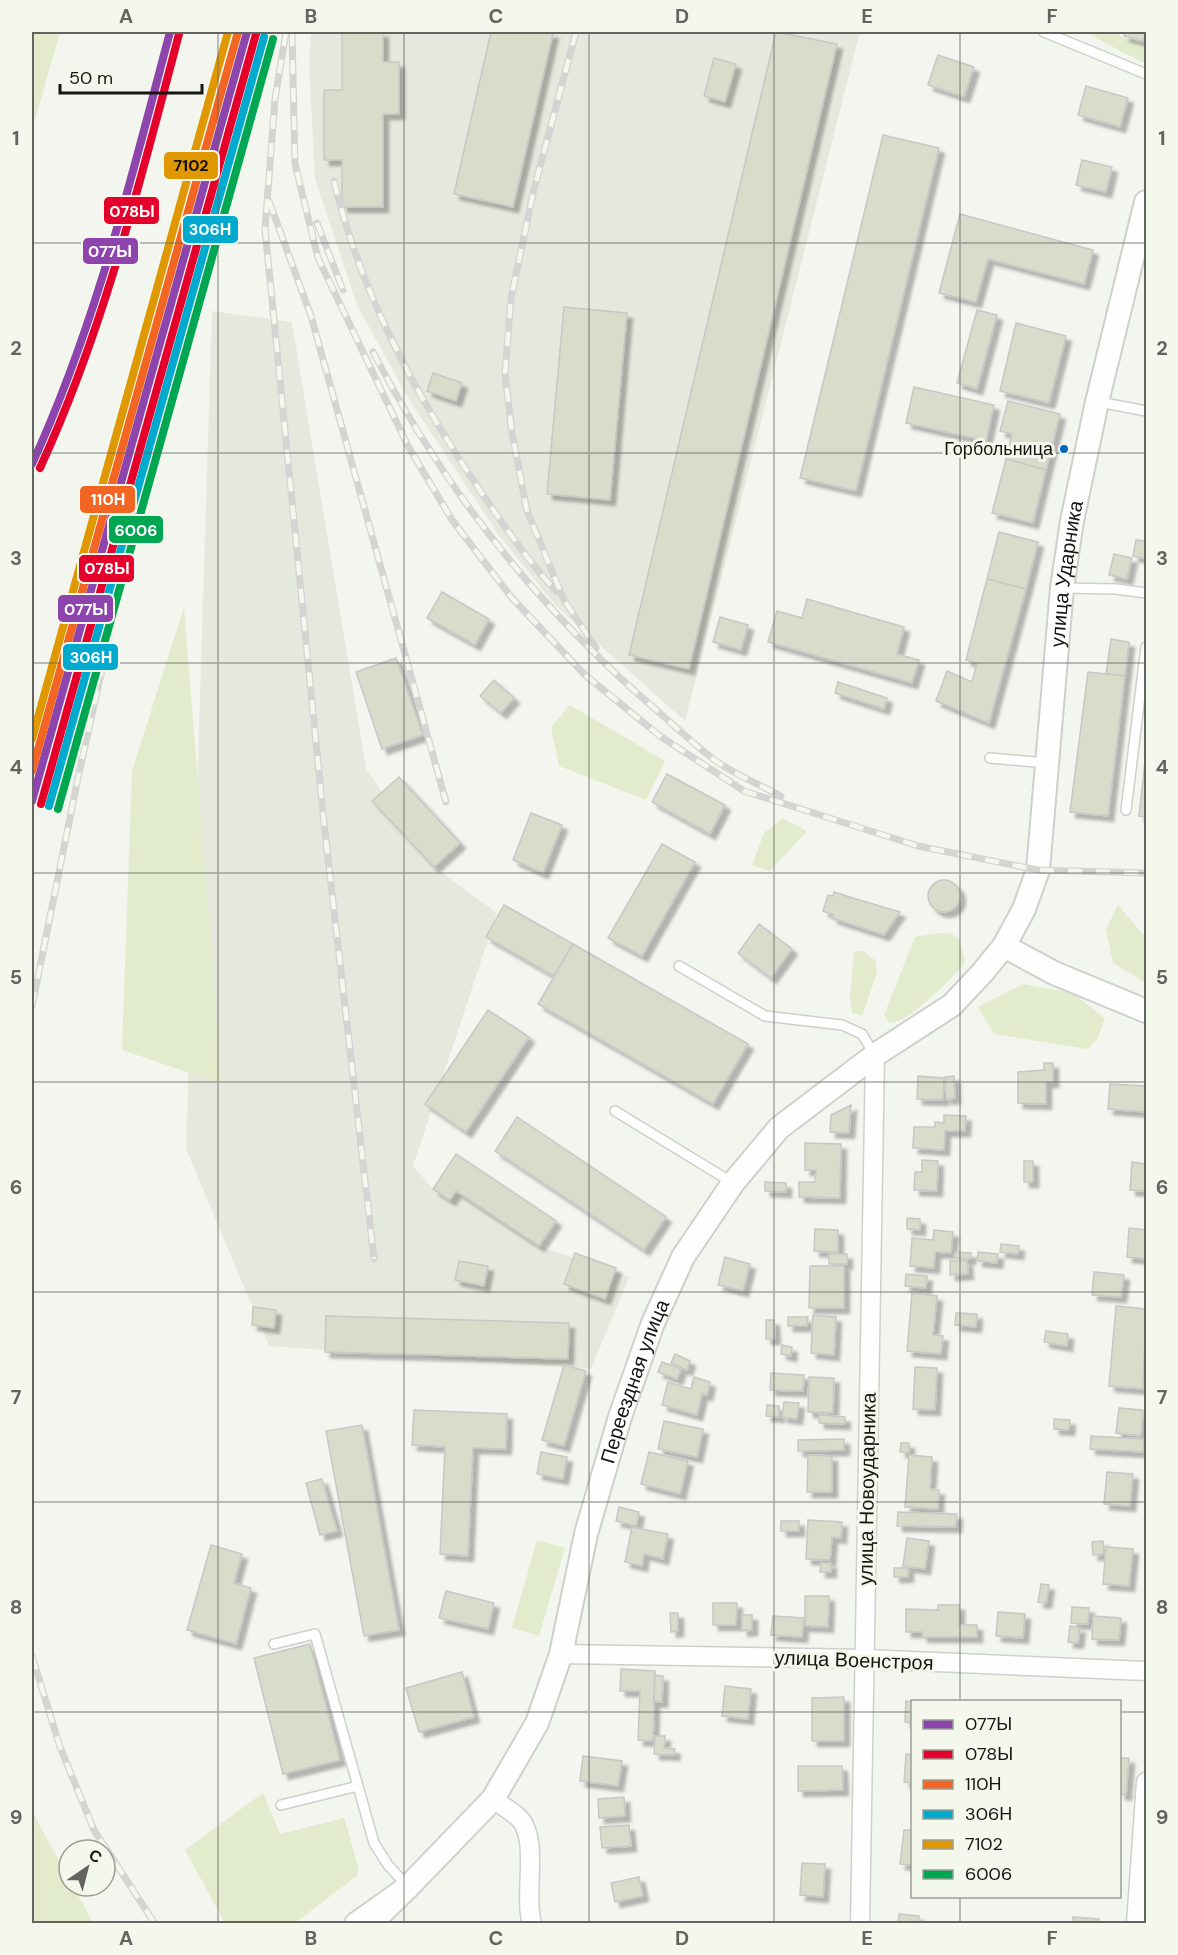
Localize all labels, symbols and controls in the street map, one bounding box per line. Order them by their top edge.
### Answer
text: A [119,3,133,29]
text: B [305,3,317,29]
text: C [489,3,503,29]
text: D [675,3,689,29]
text: E [861,3,873,29]
text: F [1046,3,1058,29]
scale bar [60,57,202,95]
text: 50 m [69,66,113,90]
text: 1 [12,125,20,151]
text: 1 [1158,125,1166,151]
line badge: 7102 [163,151,219,180]
text: 7102 [173,155,209,176]
line badge: 078Ы [103,196,160,225]
text: 078Ы [109,201,155,222]
line badge: 306Н [182,215,239,244]
text: 306Н [189,219,231,240]
line badge: 077Ы [82,237,139,265]
text: 077Ы [88,241,132,262]
text: 2 [10,335,22,361]
text: 2 [1156,335,1168,361]
place label: Горбольница [944,437,1054,461]
marker: Горбольница [1058,443,1070,455]
line badge: 110Н [79,485,136,514]
text: 110Н [91,489,125,510]
street label: улица Ударника [1044,497,1089,648]
line badge: 6006 [108,515,164,544]
text: 6006 [115,520,157,541]
text: 3 [10,545,22,571]
text: 3 [1156,545,1168,571]
line badge: 078Ы [78,554,135,583]
text: 078Ы [84,558,130,579]
line badge: 077Ы [57,594,114,623]
text: 077Ы [64,599,108,620]
line badge: 306Н [62,643,119,671]
text: 306Н [70,647,112,668]
text: 4 [10,754,23,780]
text: 4 [1156,754,1169,780]
text: 5 [10,964,22,990]
text: 5 [1156,964,1168,990]
text: 6 [10,1174,22,1200]
text: 6 [1156,1174,1168,1200]
street label: Переездная улица [594,1294,675,1466]
text: 7 [11,1384,22,1410]
text: 7 [1157,1384,1168,1410]
street label: улица Новоударника [852,1391,882,1586]
text: 8 [10,1594,22,1620]
text: 8 [1156,1594,1168,1620]
street label: улица Военстроя [774,1644,934,1676]
legend [911,1700,1121,1898]
text: 077Ы [965,1712,1012,1736]
text: 078Ы [965,1742,1013,1766]
text: 110Н [965,1772,1002,1796]
text: 306Н [965,1802,1012,1826]
text: 9 [10,1804,22,1830]
text: 9 [1156,1804,1168,1830]
text: 7102 [965,1832,1003,1856]
north arrow [57,1838,117,1898]
text: С [85,1844,106,1868]
text: 6006 [965,1862,1012,1886]
text: A [119,1925,133,1951]
text: B [305,1925,317,1951]
text: C [489,1925,503,1951]
text: D [675,1925,689,1951]
text: E [861,1925,873,1951]
text: F [1046,1925,1058,1951]

